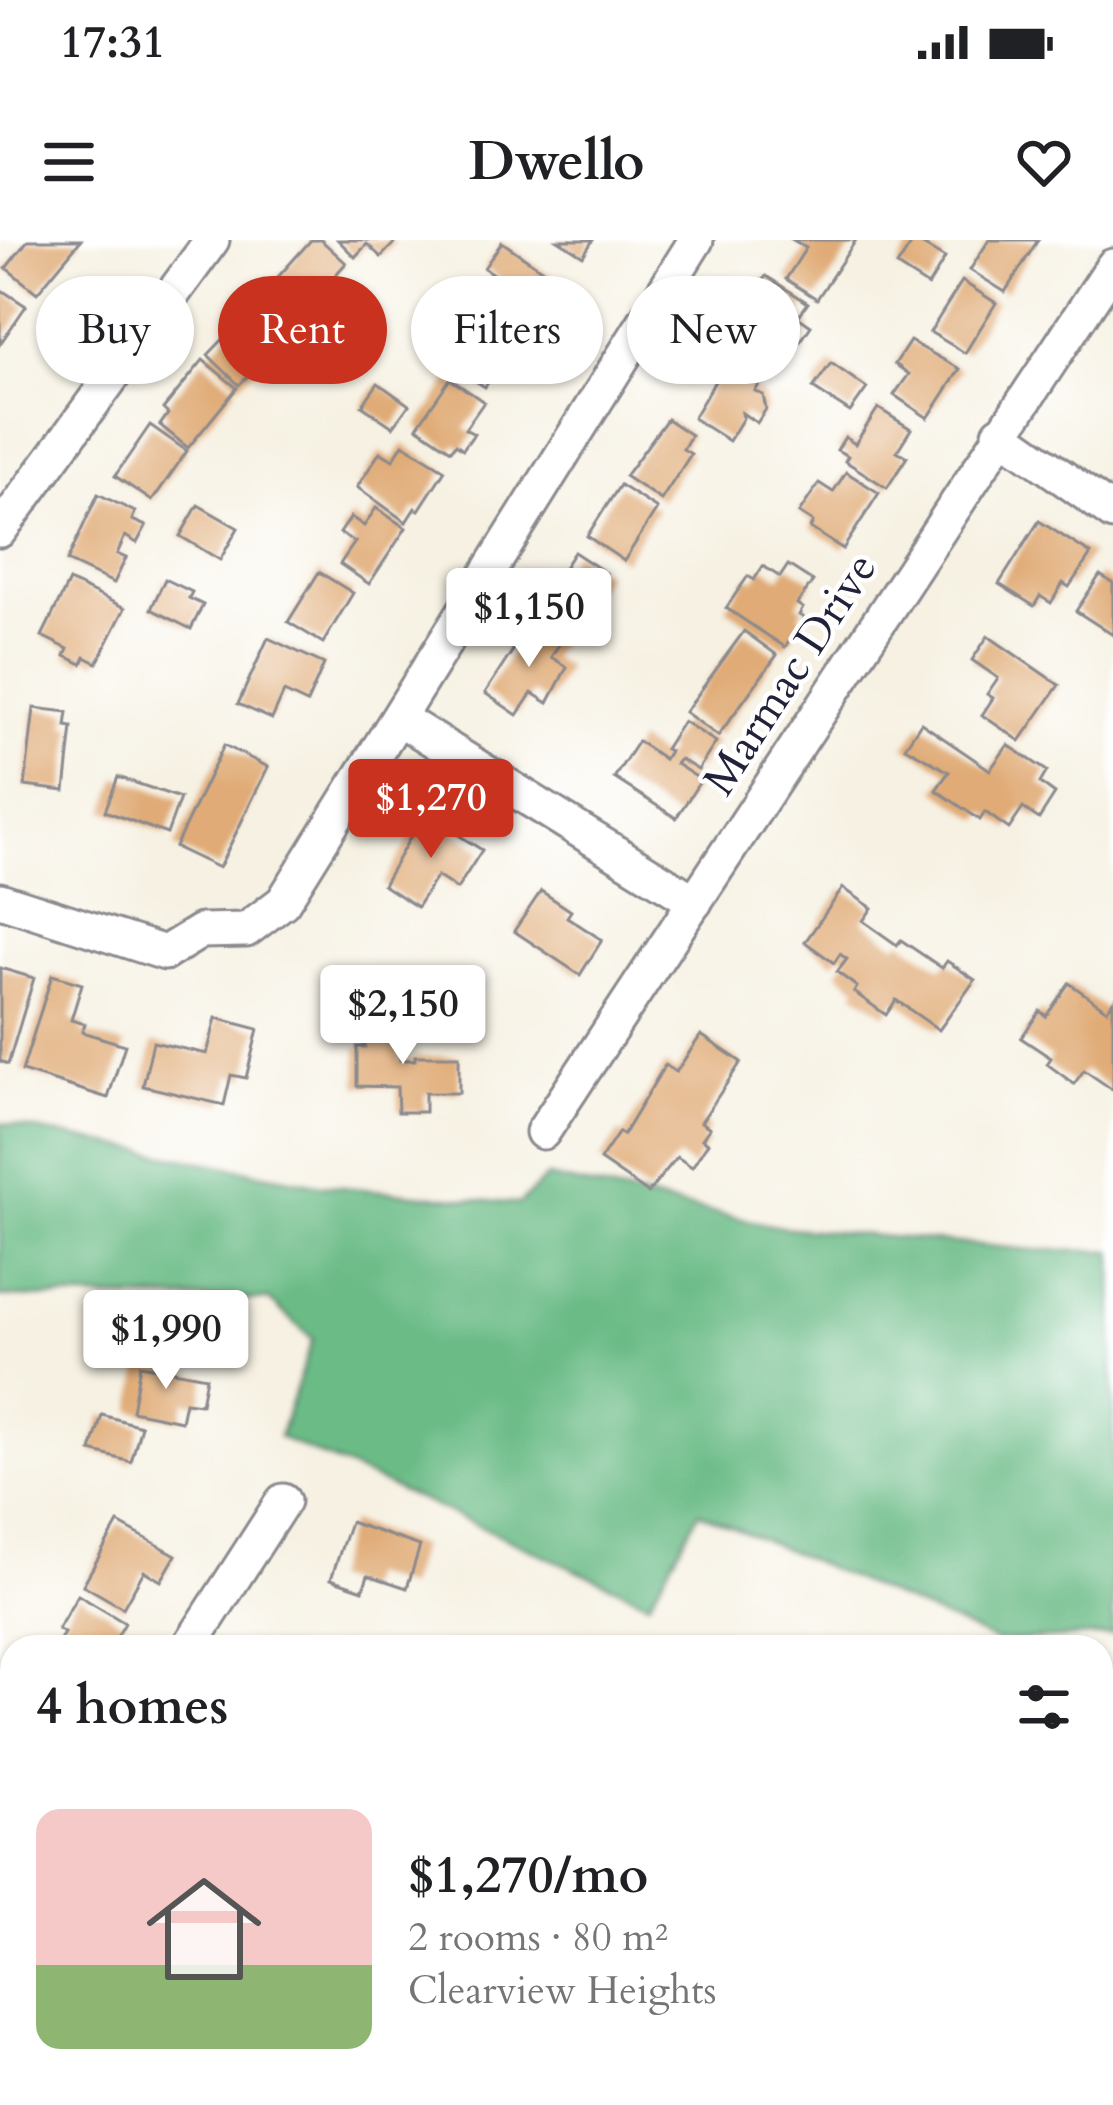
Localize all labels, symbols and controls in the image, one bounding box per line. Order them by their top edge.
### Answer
text: 17:31 [60,12,165,73]
text: Dwello [468,126,645,199]
icon: menu [36,129,102,195]
icon: heart [1011,129,1077,195]
chip: Buy [36,276,194,384]
chip: Rent [218,276,387,384]
chip: Filters [411,276,603,384]
chip: New [627,276,800,384]
street label: Marmac Drive [689,541,891,807]
pin: $1,150 [431,568,627,670]
text: $1,150 [473,580,585,633]
pin: $1,270 [333,759,529,861]
text: $1,270 [375,771,487,824]
pin: $2,150 [305,965,501,1067]
text: $2,150 [347,977,459,1030]
pin: $1,990 [68,1290,264,1392]
text: $1,990 [110,1302,222,1355]
text: 4 homes [36,1672,228,1742]
icon: filters [1011,1674,1077,1740]
text: $1,270/mo [408,1841,648,1911]
icon: home [132,1857,276,2001]
text: 2 rooms · 80 m² [408,1911,668,1964]
text: Clearview Heights [408,1964,717,2017]

